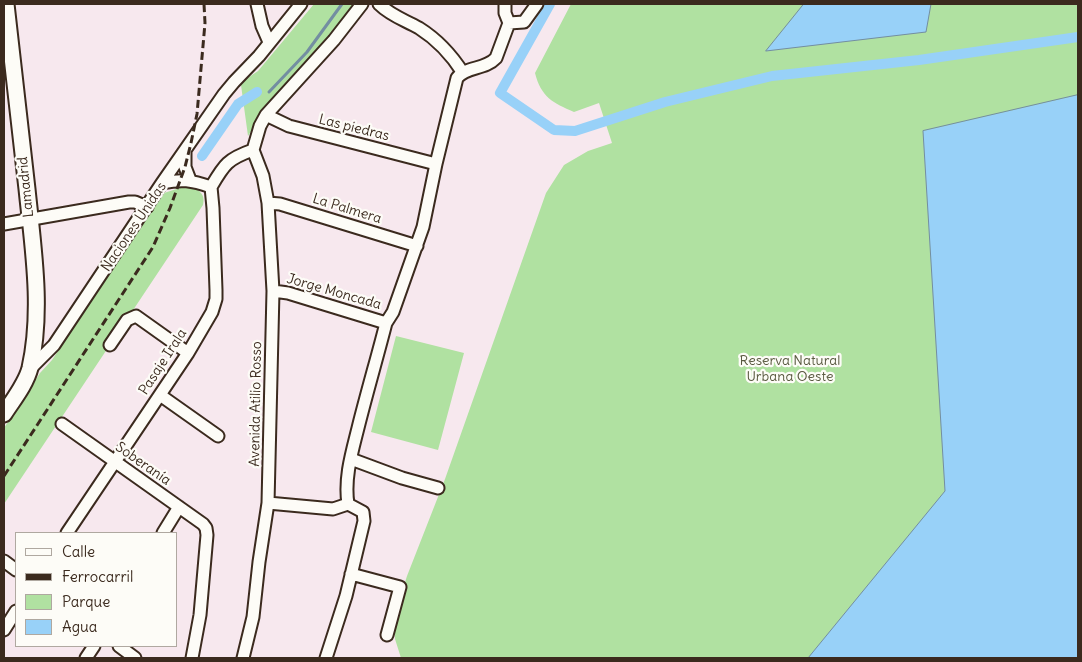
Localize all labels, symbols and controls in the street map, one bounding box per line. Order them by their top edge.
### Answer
street label: Las piedras [317,111,391,145]
street label: Lamadrid [14,156,38,218]
street label: Naciones Unidas [98,179,170,275]
street label: La Palmera [310,191,384,227]
street label: Jorge Moncada [285,270,383,314]
street label: Pasaje Irala [135,326,191,398]
street label: Avenida Atilio Rosso [247,341,265,467]
park label: Reserva Natural Urbana Oeste [740,353,840,386]
street label: Soberanía [112,439,174,489]
legend [15,532,178,647]
text: Calle [62,542,95,561]
text: Ferrocarril [62,567,133,586]
text: Parque [62,592,110,611]
text: Agua [62,617,97,636]

